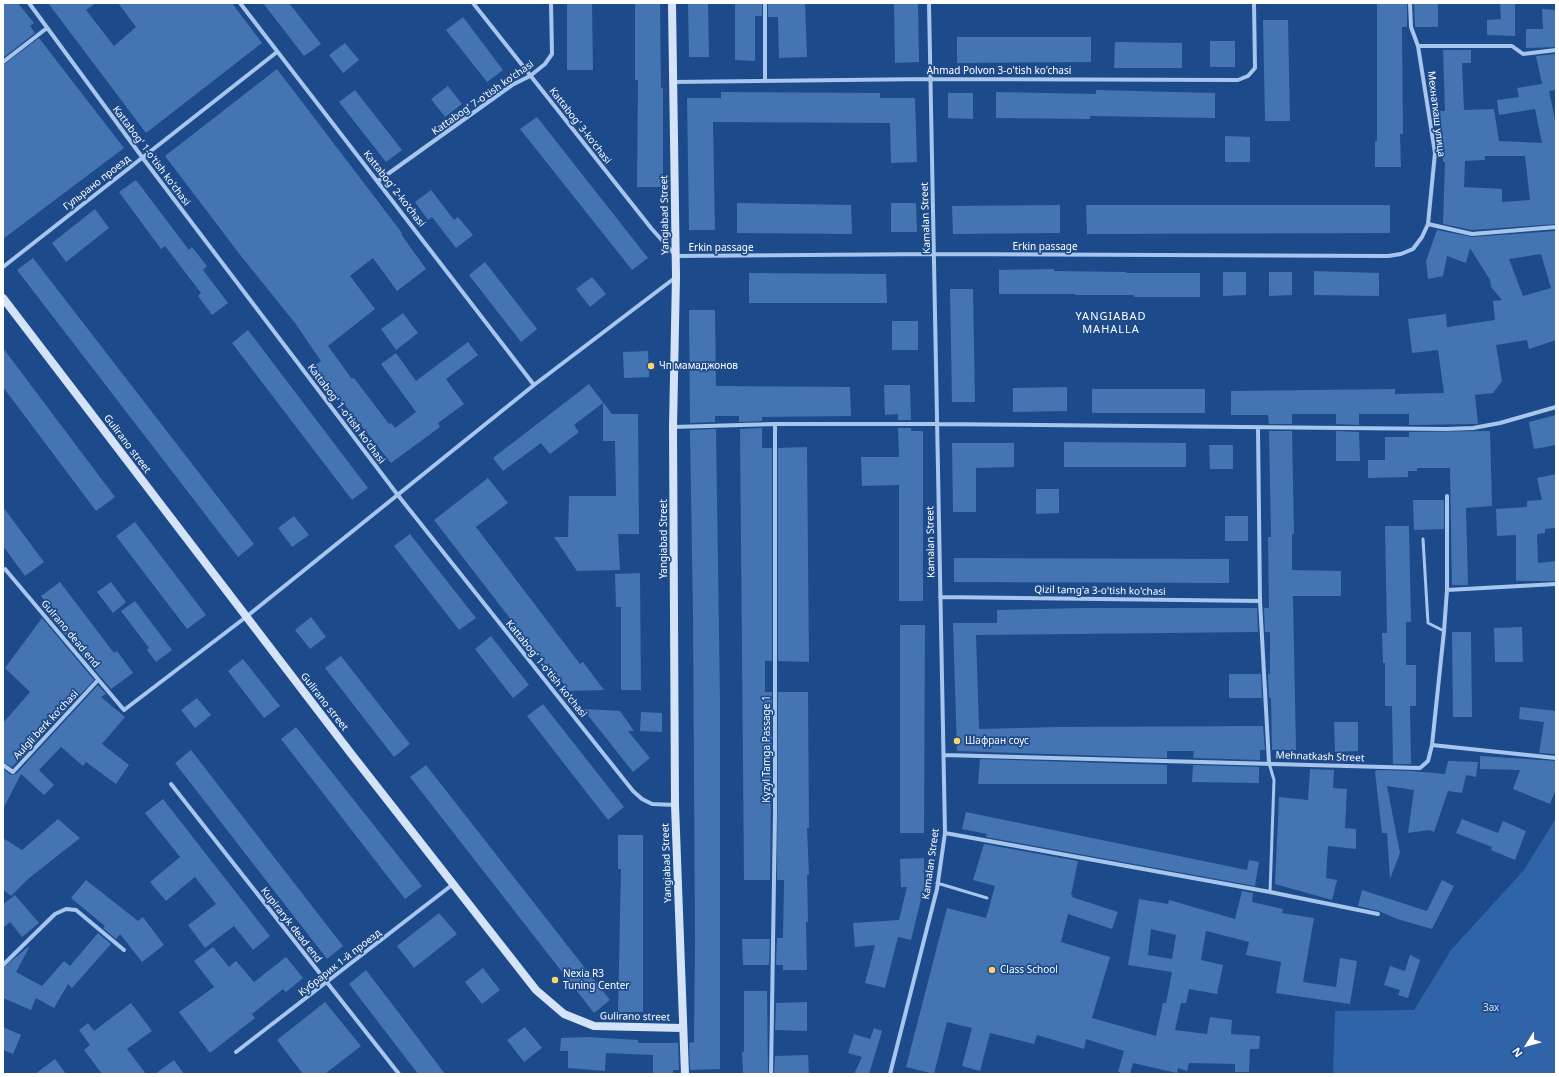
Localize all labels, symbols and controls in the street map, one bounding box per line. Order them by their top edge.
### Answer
street label: Kattabog' 7-o'tish ko'chasi [430,58,536,138]
street label: Ahmad Polvon 3-o'tish ko'chasi [927,65,1071,77]
street label: Мехнаткаш улица [1425,70,1447,158]
street label: Kattabog' 3-ko'chasi [546,85,614,167]
street label: Kattabog' 1-o'tish ko'chasi [110,104,192,208]
street label: Kattabog' 2-ko'chasi [360,148,428,230]
street label: Гульрано проезд [61,153,133,213]
street label: Yangiabad Street [658,175,672,255]
street label: Kamalan Street [919,182,933,254]
street label: Erkin passage [1012,241,1078,253]
street label: Erkin passage [688,242,754,254]
district label: YANGIABAD MAHALLA [1076,310,1146,336]
place label: Чп мамаджонов [659,360,738,372]
marker: Чп мамаджонов [646,361,656,371]
street label: Kattabog' 1-o'tish ko'chasi [305,362,387,466]
street label: Gulirano street [101,412,153,476]
street label: Yangiabad Street [658,499,670,579]
street label: Kamalan Street [924,506,938,578]
street label: Qizil tamg'a 3-o'tish ko'chasi [1034,584,1166,598]
street label: Gulrano dead end [38,598,102,670]
street label: Kattabog' 1-o'tish ko'chasi [503,618,589,720]
street label: Gulirano street [298,671,350,733]
street label: Aulgli berk koʻchasi [11,688,81,762]
street label: Kyzyl Tamga Passage 1 [761,695,773,803]
place label: Шафран соус [965,735,1029,747]
marker: Шафран соус [952,736,962,746]
street label: Mehnatkash Street [1275,749,1365,765]
street label: Yangiabad Street [660,823,674,903]
street label: Kamalan Street [920,828,942,900]
street label: Kupiraryk dead end [258,885,324,965]
street label: Кубрарик 1-й проезд [296,927,384,999]
place label: Class School [1000,964,1058,976]
marker: Class School [987,965,997,975]
place label: Nexia R3 Tuning Center [563,968,629,992]
marker: Nexia R3 Tuning Center [550,975,560,985]
park label: Зах [1483,1002,1499,1014]
street label: Gulirano street [600,1010,670,1024]
north arrow [1507,1025,1547,1065]
text: N [1508,1044,1526,1061]

